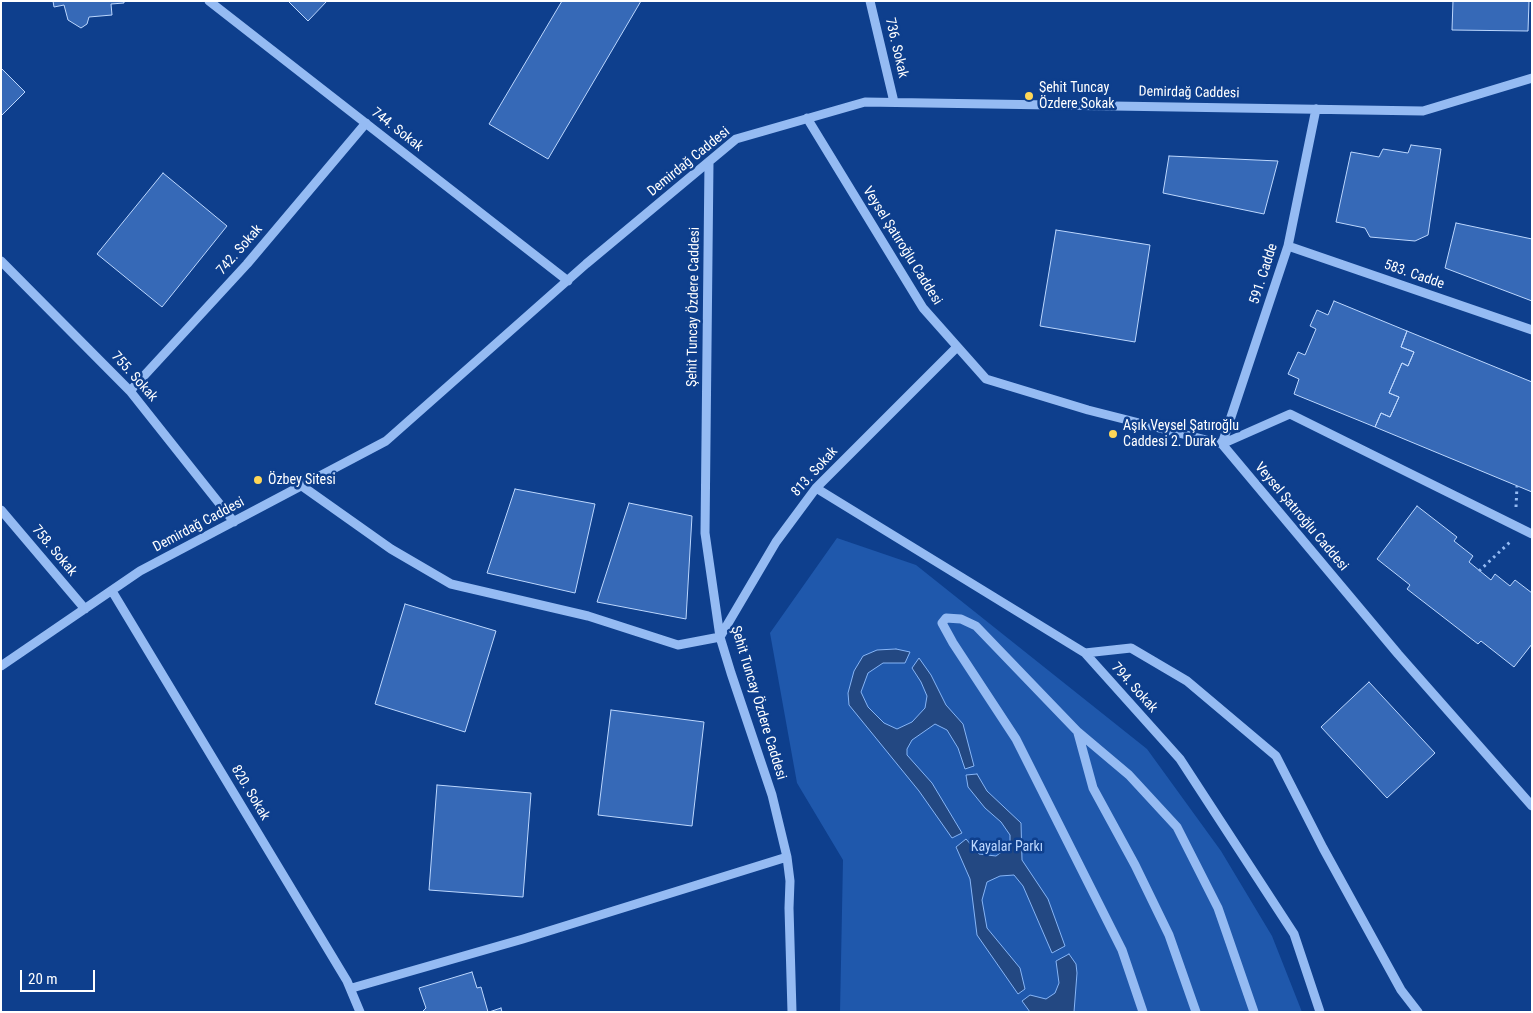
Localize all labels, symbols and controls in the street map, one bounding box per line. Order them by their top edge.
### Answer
street label: 736. Sokak [881,16,911,80]
place label: Şehit Tuncay Özdere Sokak [1039,80,1114,112]
street label: Demirdağ Caddesi [1138,84,1240,102]
marker: Şehit Tuncay Özdere Sokak [1023,90,1035,102]
street label: 744. Sokak [368,105,426,155]
street label: Demirdağ Caddesi [645,124,733,200]
street label: Veysel Şatıroğlu Caddesi [859,184,945,308]
street label: 742. Sokak [214,221,266,279]
street label: Şehit Tuncay Özdere Caddesi [684,227,704,387]
street label: 591. Cadde [1246,242,1282,306]
street label: 583. Cadde [1382,257,1446,293]
street label: 755. Sokak [107,349,161,405]
place label: Aşık Veysel Şatıroğlu Caddesi 2. Durak [1123,418,1239,451]
marker: Aşık Veysel Şatıroğlu Caddesi 2. Durak [1107,428,1119,440]
street label: 813. Sokak [788,444,842,500]
street label: Veysel Şatıroğlu Caddesi [1251,459,1351,575]
place label: Özbey Sitesi [268,472,336,488]
marker: Özbey Sitesi [252,474,264,486]
street label: Demirdağ Caddesi [151,494,247,556]
street label: 758. Sokak [28,522,80,580]
street label: Şehit Tuncay Özdere Caddesi [727,624,789,782]
street label: 794. Sokak [1107,660,1161,716]
street label: 820. Sokak [227,762,273,824]
park label: Kayalar Parkı [971,839,1043,855]
scale bar [22,960,98,992]
text: 20 m [28,970,58,988]

